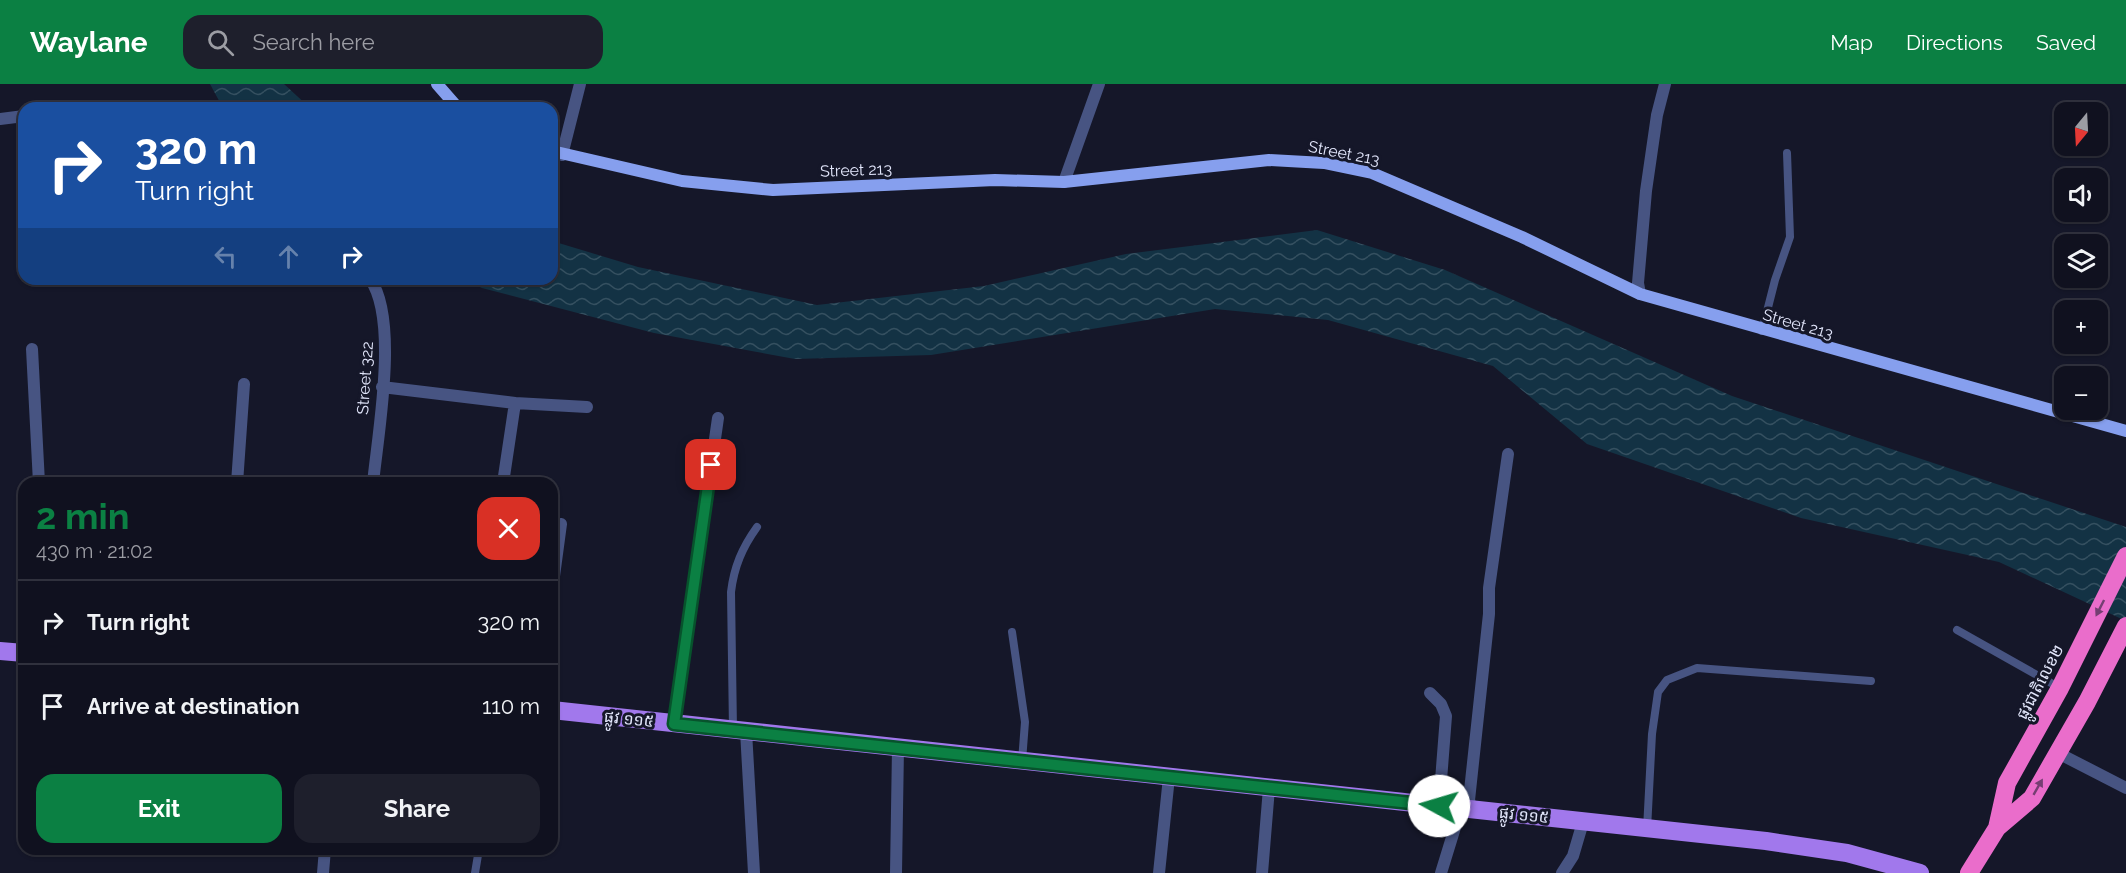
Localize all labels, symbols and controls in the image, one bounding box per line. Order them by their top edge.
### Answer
search box [183,15,603,69]
text: Waylane [30,26,147,59]
icon: search [204,26,237,59]
text: Search here [252,29,375,55]
text: Map [1830,30,1873,55]
text: Directions [1906,30,2003,55]
text: Saved [2036,30,2096,55]
north arrow [2054,102,2108,156]
map controls [2054,102,2108,420]
text: 320 m [135,125,257,174]
icon: right [36,126,114,204]
street label: Street 213 [1307,137,1381,169]
street label: Street 213 [820,159,892,181]
button: sound [2054,168,2108,222]
text: Turn right [135,175,254,206]
button: layers [2054,234,2108,288]
icon: left [209,240,242,273]
icon: ahead [272,240,305,273]
icon: right [335,240,368,273]
button: + [2054,300,2108,354]
street label: Street 213 [1761,305,1835,343]
street label: Street 322 [353,341,377,415]
button: − [2054,366,2108,420]
pin [685,439,736,490]
icon: arrive [694,448,727,481]
text: 2 min [36,495,129,537]
button: close [477,497,540,560]
text: 430 m · 21:02 [36,539,153,563]
one-way arrow [2095,600,2104,617]
icon: right [36,606,69,639]
text: Turn right [87,609,190,635]
text: 320 m [477,609,540,635]
street label: ផ្លូវជាតិលេខ២ [2012,641,2072,725]
icon: arrive [36,690,69,723]
text: Arrive at destination [87,693,300,719]
text: 110 m [482,693,540,719]
street label: ផ្លូវ ១១៥ [603,707,655,736]
button: Exit [36,774,282,843]
button: Share [294,774,540,843]
position arrow [1407,774,1471,838]
one-way arrow [2033,778,2043,795]
street label: ផ្លូវ ១១៥ [1498,803,1550,832]

